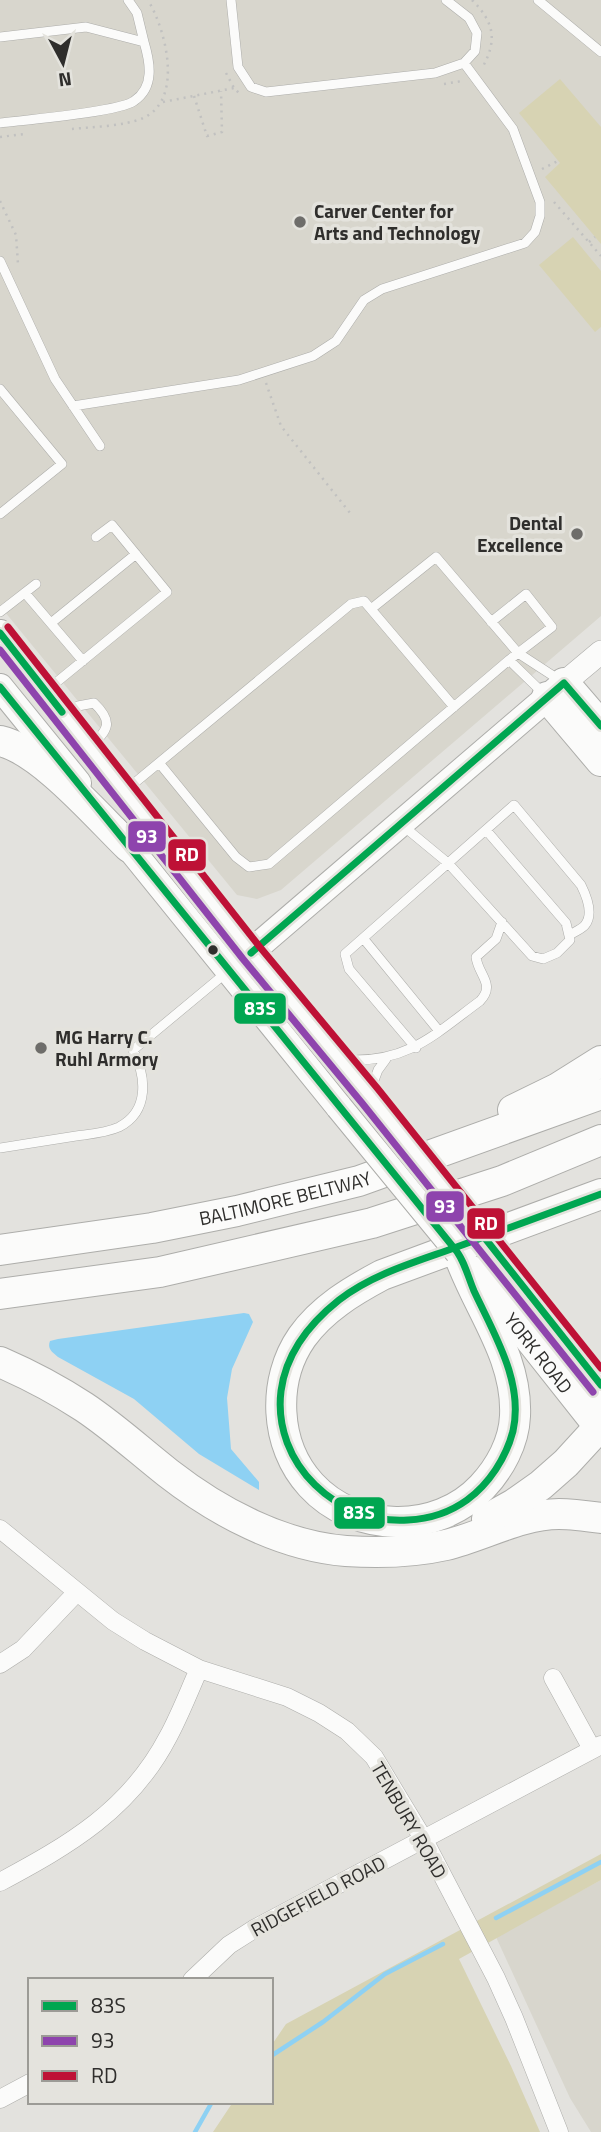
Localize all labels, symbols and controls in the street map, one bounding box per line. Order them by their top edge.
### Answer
north arrow [28,28,98,98]
text: N [57,65,73,96]
place label: Carver Center for Arts and Technology [314,196,481,247]
marker: Carver Center for Arts and Technology [292,214,308,230]
place label: Dental Excellence [477,508,563,559]
marker: Dental Excellence [569,526,585,542]
line badge: 93 [127,820,167,853]
text: 93 [136,821,158,850]
line badge: RD [167,838,207,872]
text: RD [175,839,199,868]
unlabelled marker [206,943,220,957]
line badge: 83S [233,992,287,1025]
text: 83S [244,993,276,1022]
place label: MG Harry C. Ruhl Armory [55,1022,159,1073]
marker: MG Harry C. Ruhl Armory [33,1040,49,1056]
street label: BALTIMORE BELTWAY [196,1162,376,1232]
line badge: 93 [425,1190,465,1223]
text: 93 [434,1191,456,1220]
line badge: RD [466,1207,506,1240]
text: RD [474,1208,498,1237]
street label: YORK ROAD [497,1306,580,1399]
line badge: 83S [333,1496,386,1530]
text: 83S [343,1497,375,1526]
street label: TENBURY ROAD [364,1756,455,1884]
street label: RIDGEFIELD ROAD [245,1848,390,1943]
legend [28,1978,273,2104]
text: 83S [91,1989,126,2021]
text: 93 [91,2024,115,2056]
text: RD [91,2059,117,2091]

